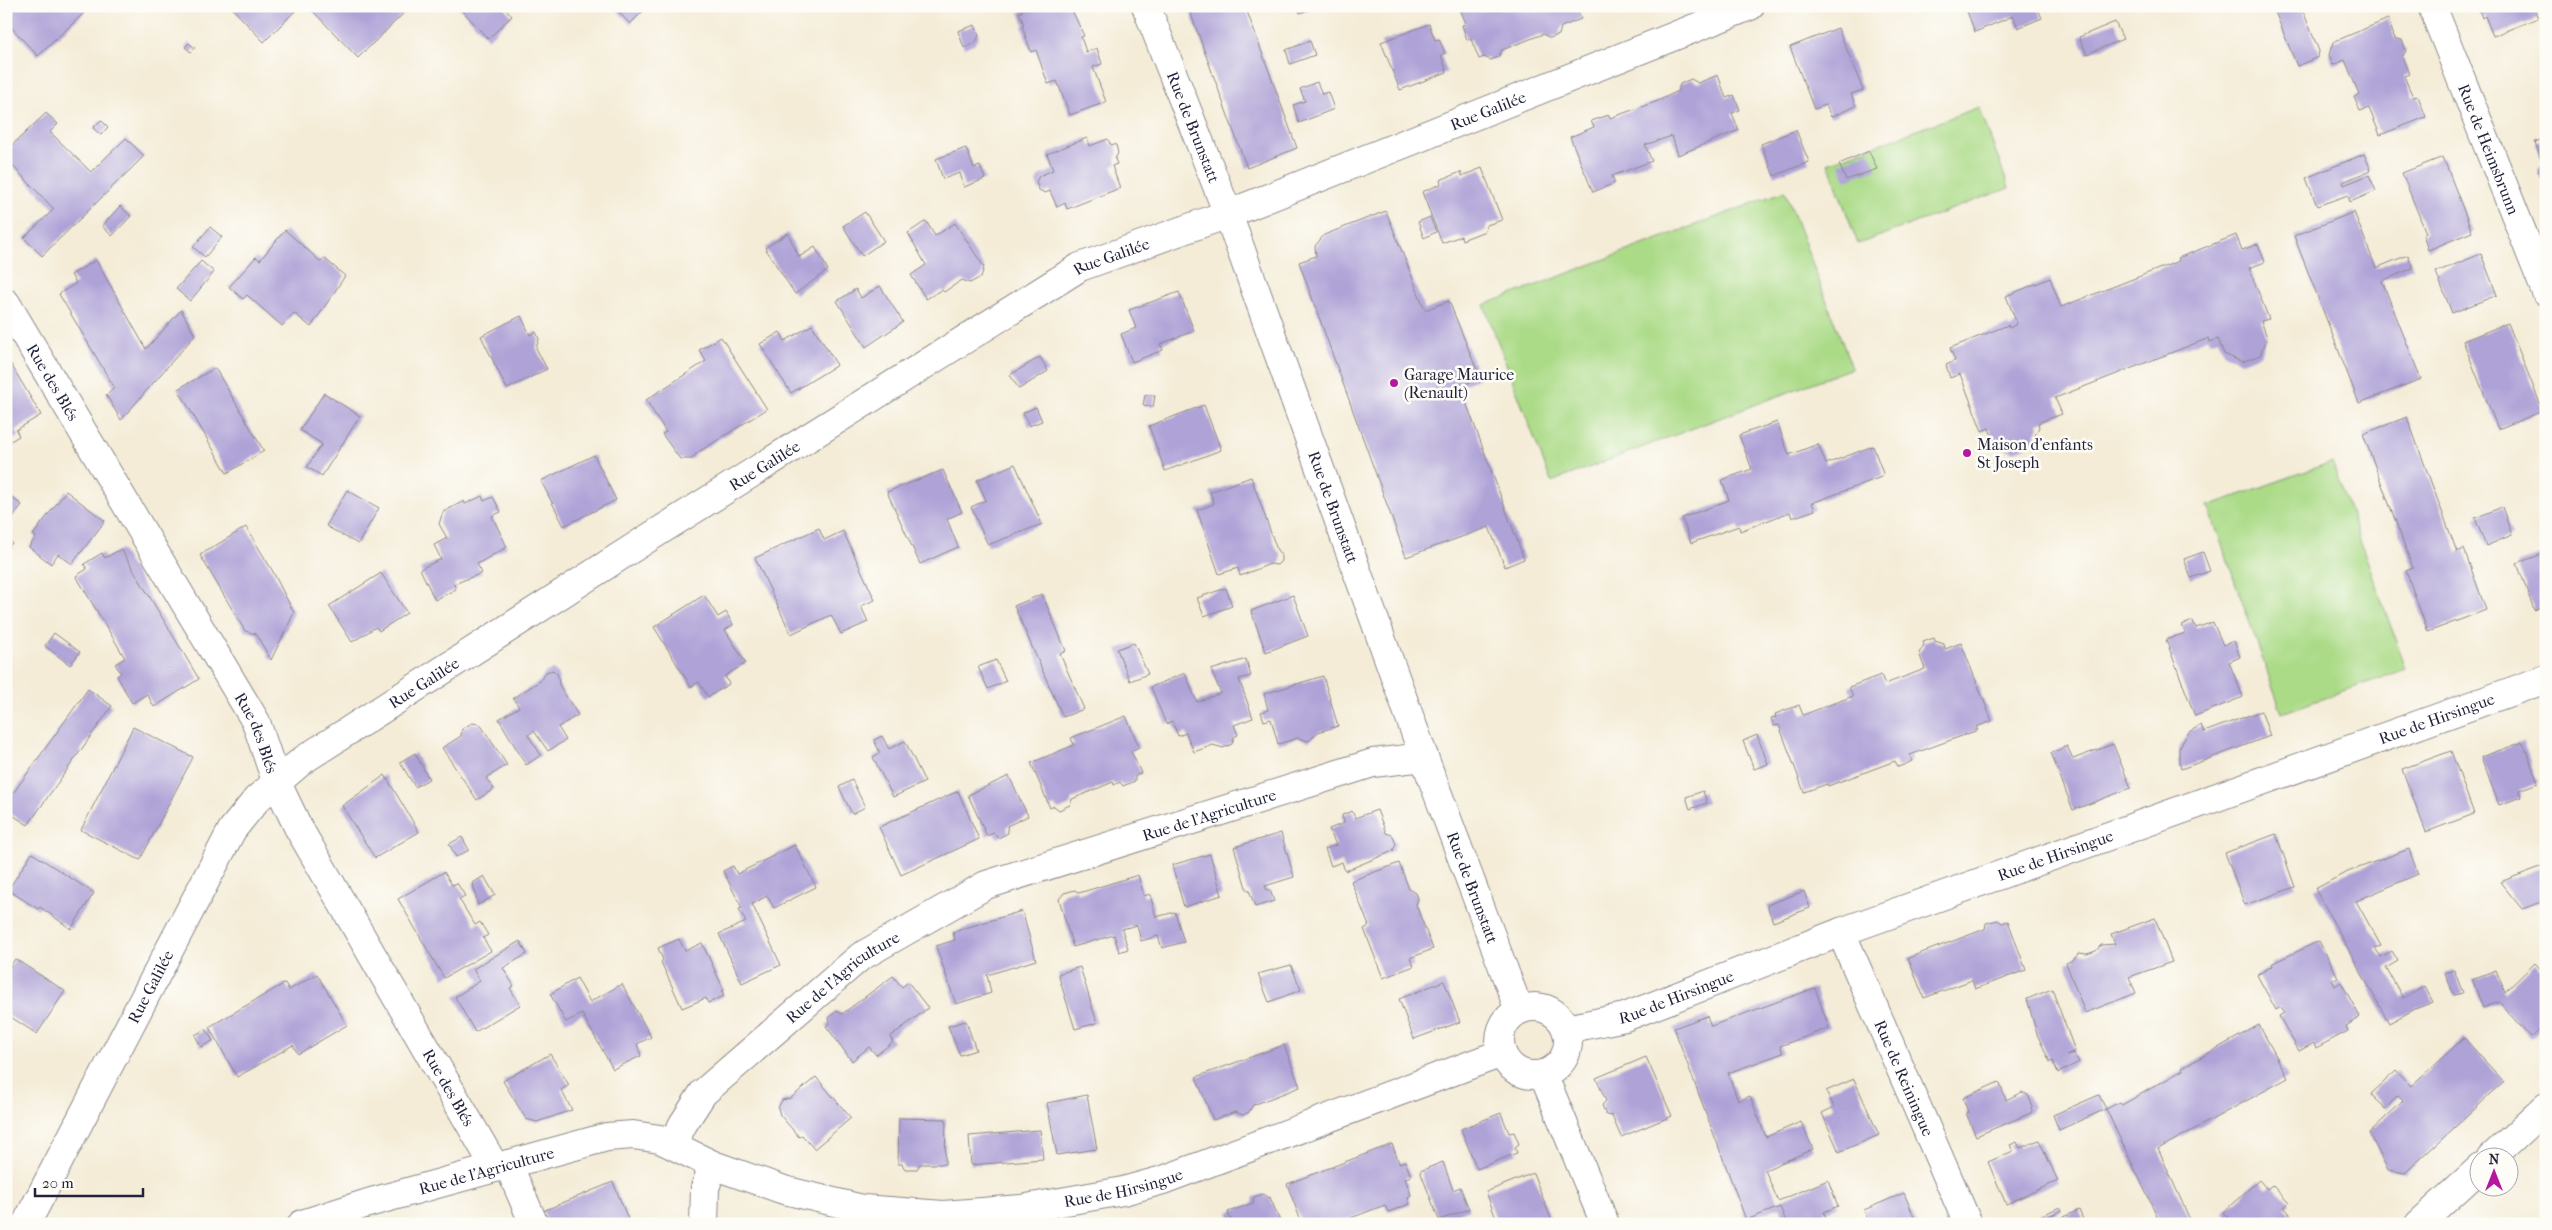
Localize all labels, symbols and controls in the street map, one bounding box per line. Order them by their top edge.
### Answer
street label: Rue de Brunstatt [1163,69,1224,186]
street label: Rue de Heimsbrunn [2454,81,2524,218]
street label: Rue Galilée [1447,87,1529,134]
street label: Rue Galilée [1069,233,1152,279]
street label: Rue des Blés [23,340,83,424]
place label: Garage Maurice (Renault) [1404,365,1514,402]
marker: Garage Maurice (Renault) [1388,377,1400,389]
place label: Maison d'enfants St Joseph [1977,435,2093,472]
street label: Rue Galilée [725,436,803,495]
marker: Maison d'enfants St Joseph [1961,447,1973,459]
street label: Rue de Brunstatt [1305,448,1363,566]
street label: Rue Galilée [385,653,462,712]
street label: Rue des Blés [231,689,282,776]
street label: Rue de Hirsingue [2376,689,2497,748]
street label: Rue de l'Agriculture [1140,785,1278,845]
street label: Rue de Hirsingue [1995,826,2116,885]
street label: Rue de Brunstatt [1443,829,1503,946]
street label: Rue de l'Agriculture [782,927,903,1027]
street label: Rue Galilée [123,947,177,1026]
street label: Rue de Hirsingue [1617,966,1736,1028]
street label: Rue de Reiningue [1871,1017,1938,1139]
street label: Rue des Blés [419,1045,479,1129]
street label: Rue de l'Agriculture [417,1143,556,1198]
north arrow [2470,1148,2520,1198]
text: N [2489,1151,2500,1168]
street label: Rue de Hirsingue [1062,1164,1185,1211]
scale bar [35,1165,142,1197]
text: 20 m [42,1174,74,1192]

